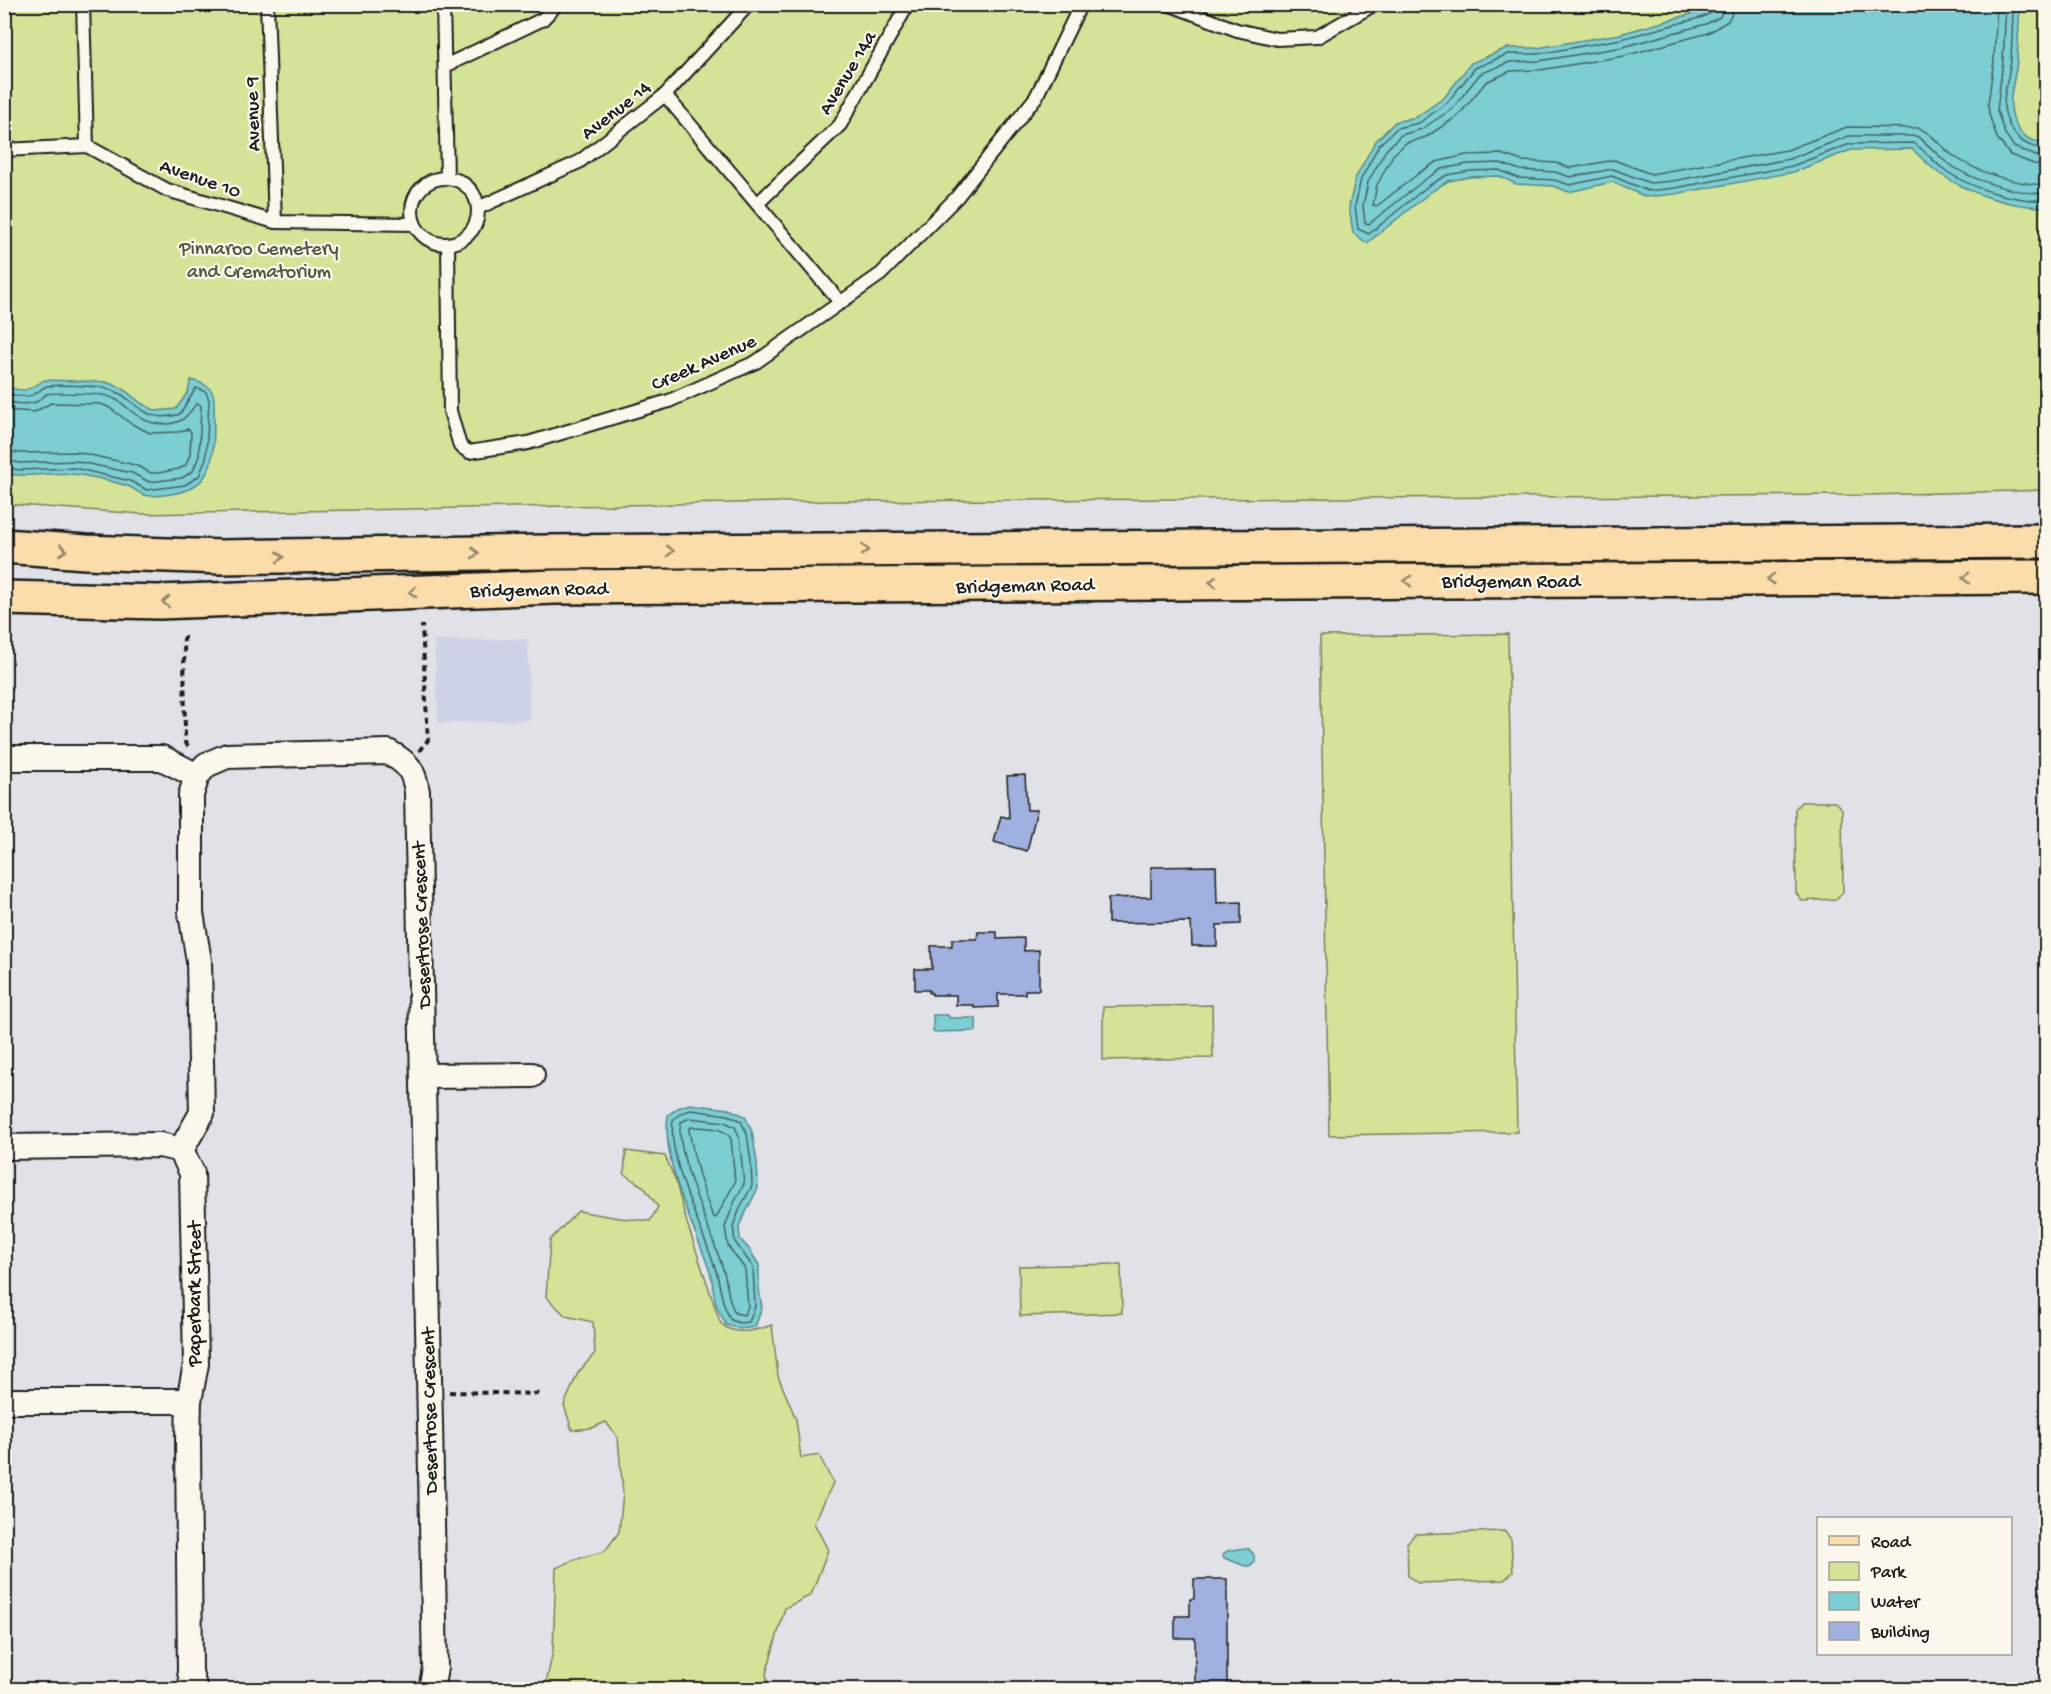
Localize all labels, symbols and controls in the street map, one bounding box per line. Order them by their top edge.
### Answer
street label: Avenue 14a [815,27,883,120]
street label: Avenue 9 [242,76,267,152]
street label: Avenue 14 [578,77,657,146]
street label: Avenue 10 [156,156,243,205]
park label: Pinnaroo Cemetery and Crematorium [178,239,339,285]
street label: Creek Avenue [648,331,761,398]
one-way arrow [58,543,67,556]
one-way arrow [860,544,869,556]
one-way arrow [665,545,674,557]
one-way arrow [470,547,479,559]
one-way arrow [276,551,285,563]
street label: Bridgeman Road [1441,572,1582,595]
one-way arrow [1962,572,1971,584]
one-way arrow [1767,573,1776,585]
street label: Bridgeman Road [955,575,1097,600]
one-way arrow [1404,575,1413,587]
one-way arrow [1209,576,1218,588]
street label: Bridgeman Road [469,579,611,604]
one-way arrow [409,585,418,598]
one-way arrow [161,596,170,608]
street label: Desertrose Crescent [409,839,438,1011]
street label: Paperbark Street [185,1220,208,1368]
street label: Desertrose Crescent [419,1326,444,1496]
legend [1817,1517,2012,1655]
text: Road [1871,1533,1912,1554]
text: Park [1870,1563,1907,1584]
text: Water [1871,1593,1921,1614]
text: Building [1870,1623,1930,1644]

